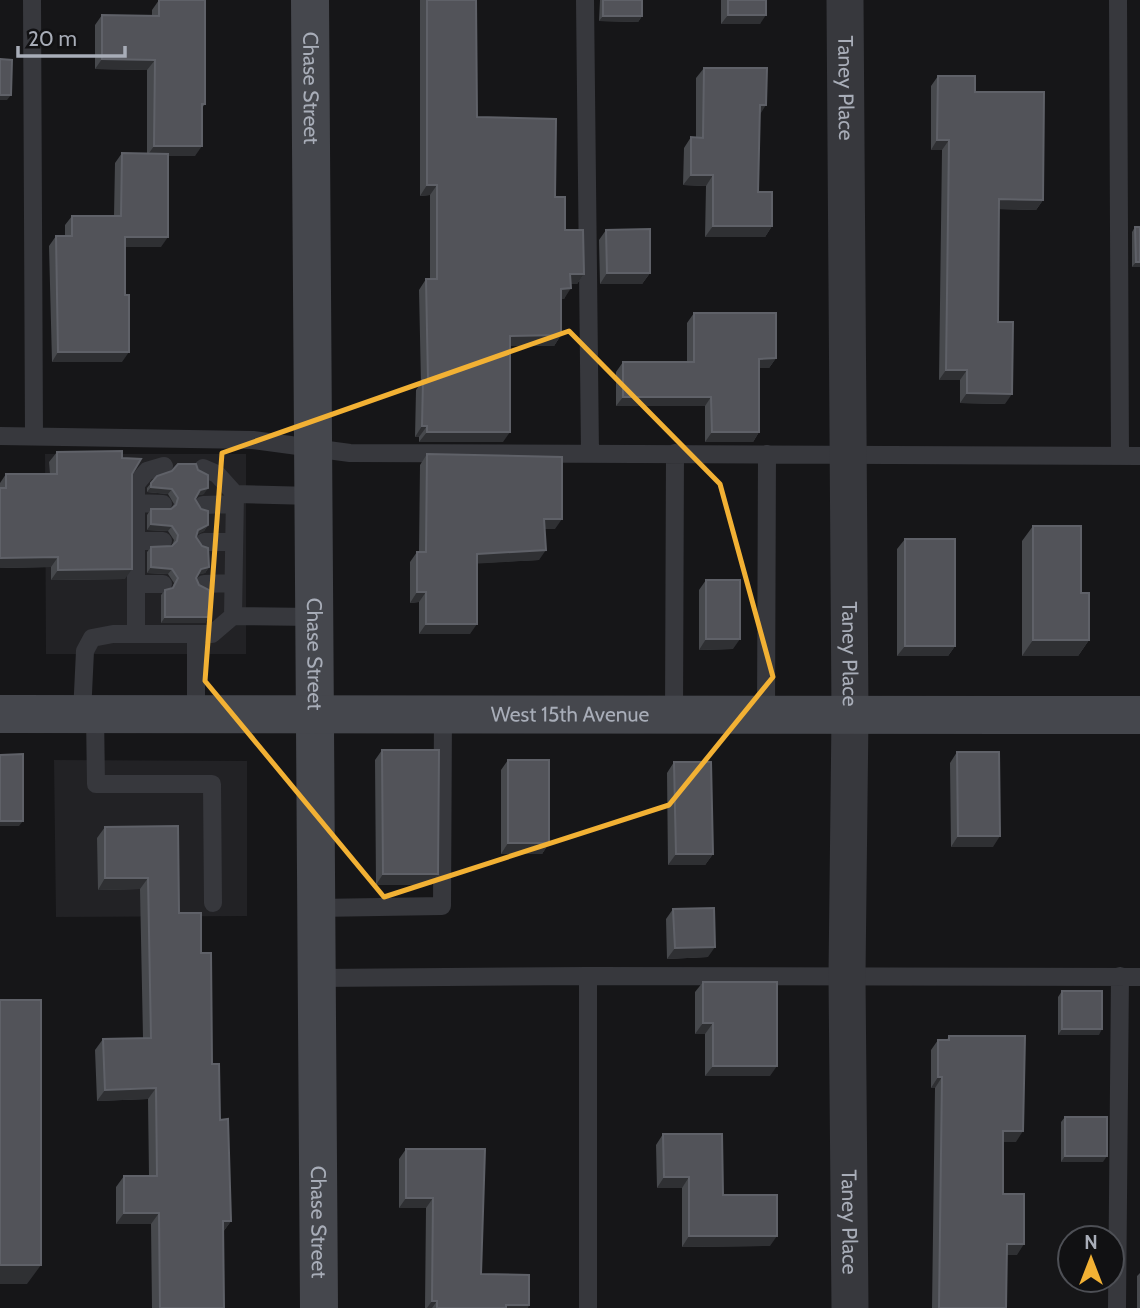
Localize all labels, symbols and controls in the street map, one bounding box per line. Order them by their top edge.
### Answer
scale bar [18,14,124,58]
text: 20 m [28,26,77,51]
street label: Chase Street [298,32,324,144]
street label: Taney Place [833,35,859,141]
street label: Chase Street [302,598,328,710]
street label: Taney Place [837,601,863,707]
street label: West 15th Avenue [491,701,649,727]
street label: Chase Street [306,1166,332,1278]
street label: Taney Place [837,1169,863,1275]
north arrow [1056,1224,1126,1294]
text: N [1084,1231,1098,1254]

